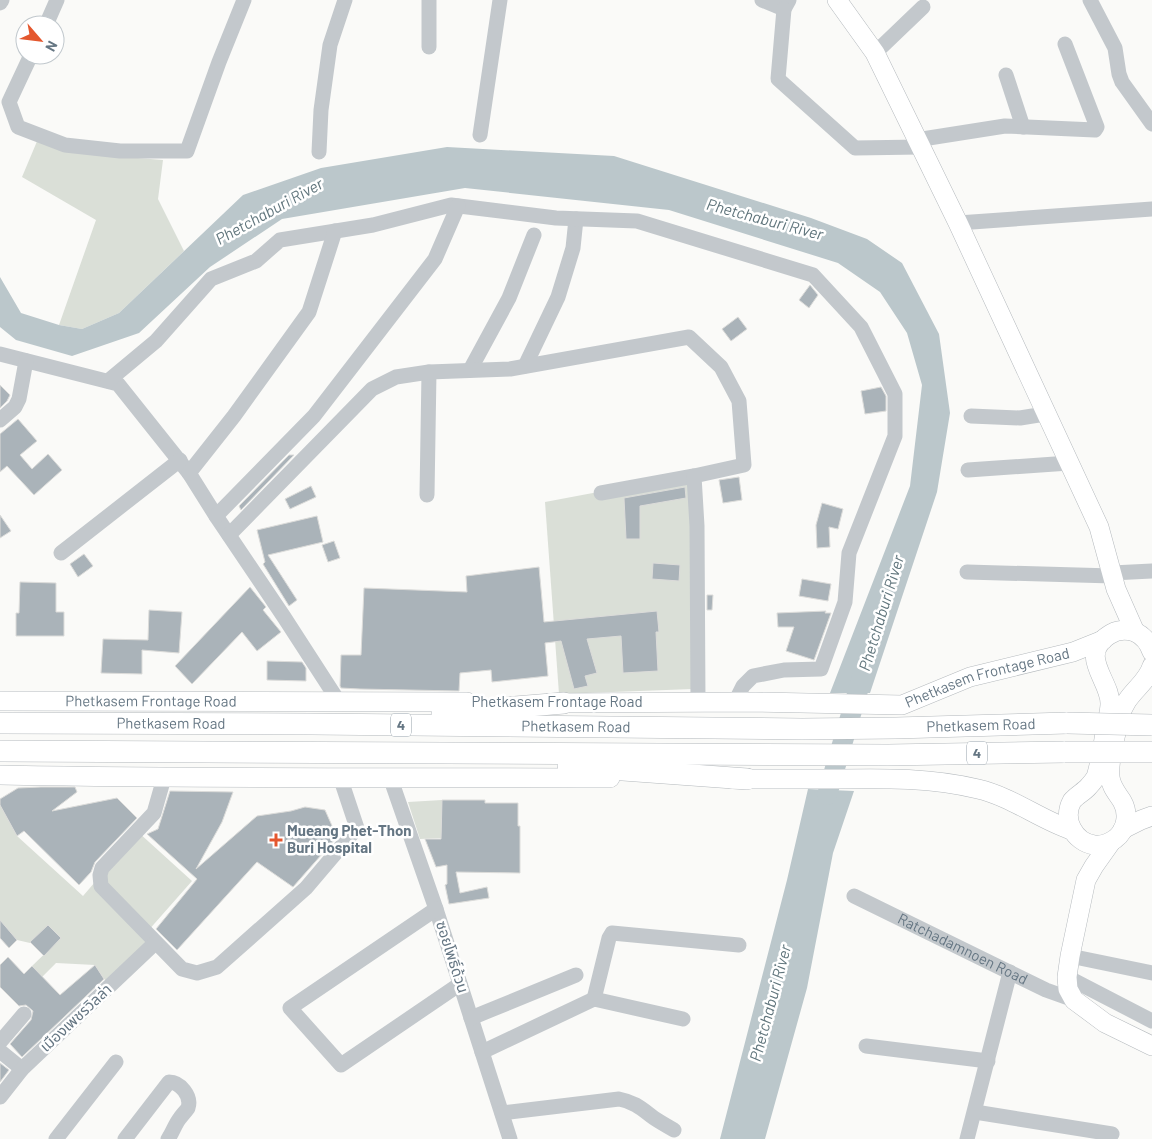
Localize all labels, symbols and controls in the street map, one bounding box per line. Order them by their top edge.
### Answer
north arrow [15,15,65,65]
text: N [42,38,62,54]
water label: Phetchaburi River [212,173,327,248]
water label: Phetchaburi River [705,194,827,244]
water label: Phetchaburi River [854,551,908,673]
street label: Phetkasem Frontage Road [902,643,1071,711]
street label: Phetkasem Frontage Road [65,691,237,710]
street label: Phetkasem Frontage Road [471,692,643,710]
street label: Phetkasem Road [116,713,226,732]
road number: 4 [391,714,411,736]
street label: Phetkasem Road [926,714,1036,735]
street label: Phetkasem Road [521,716,631,735]
road number: 4 [967,741,987,764]
place label: Mueang Phet-Thon Buri Hospital [287,821,412,856]
marker: Mueang Phet-Thon Buri Hospital [269,833,283,847]
street label: Ratchadamnoen Road [895,909,1031,988]
street label: ซอยโพธิ์ด้วน [433,918,473,995]
water label: Phetchaburi River [745,941,795,1063]
street label: เมืองเพชรวิลล่า [36,980,115,1055]

